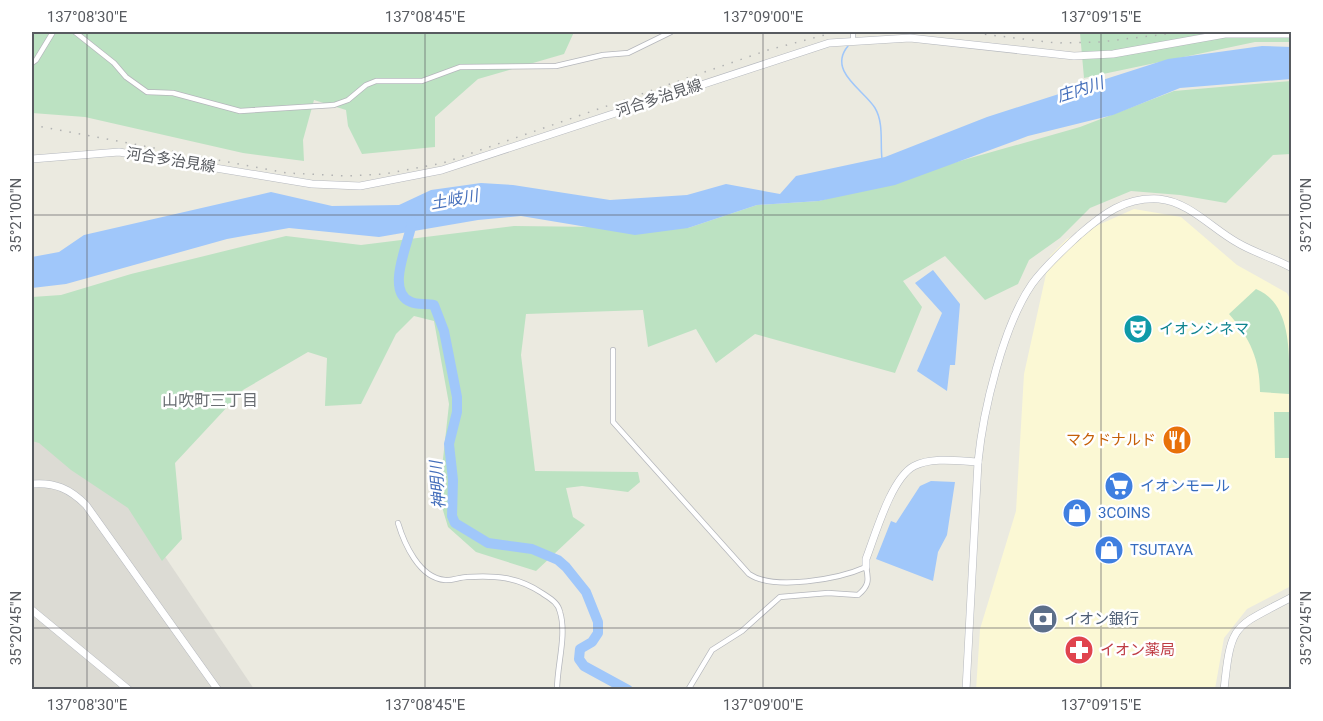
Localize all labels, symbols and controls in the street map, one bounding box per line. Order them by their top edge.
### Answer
text: 137°08'30"E [47,8,128,26]
text: 137°08'45"E [385,8,466,26]
text: 137°09'00"E [723,8,804,26]
text: 137°09'15"E [1061,8,1142,26]
water label: 庄内川 [1054,72,1108,106]
street label: 河合多治見線 [613,76,705,120]
street label: 河合多治見線 [125,144,217,176]
text: 35°21'00"N [7,178,25,252]
text: 35°21'00"N [1297,178,1315,252]
water label: 土岐川 [429,186,481,213]
theatre icon: イオンシネマ [1122,313,1154,345]
place label: イオンシネマ [1159,320,1249,338]
district label: 山吹町三丁目 [162,391,258,410]
restaurant icon: マクドナルド [1161,424,1193,456]
place label: マクドナルド [1066,431,1156,449]
water label: 神明川 [426,458,449,510]
supermarket icon: イオンモール [1103,470,1135,502]
place label: イオンモール [1140,477,1230,495]
shop icon: 3COINS [1061,497,1093,529]
place label: 3COINS [1098,504,1150,522]
shop icon: TSUTAYA [1093,534,1125,566]
place label: TSUTAYA [1130,541,1193,559]
text: 35°20'45"N [7,591,25,665]
text: 35°20'45"N [1297,591,1315,665]
bank icon: イオン銀行 [1027,603,1059,635]
place label: イオン銀行 [1064,610,1139,628]
pharmacy icon: イオン薬局 [1063,634,1095,666]
place label: イオン薬局 [1100,641,1175,659]
text: 137°08'30"E [47,696,128,714]
text: 137°08'45"E [385,696,466,714]
text: 137°09'00"E [723,696,804,714]
text: 137°09'15"E [1061,696,1142,714]

